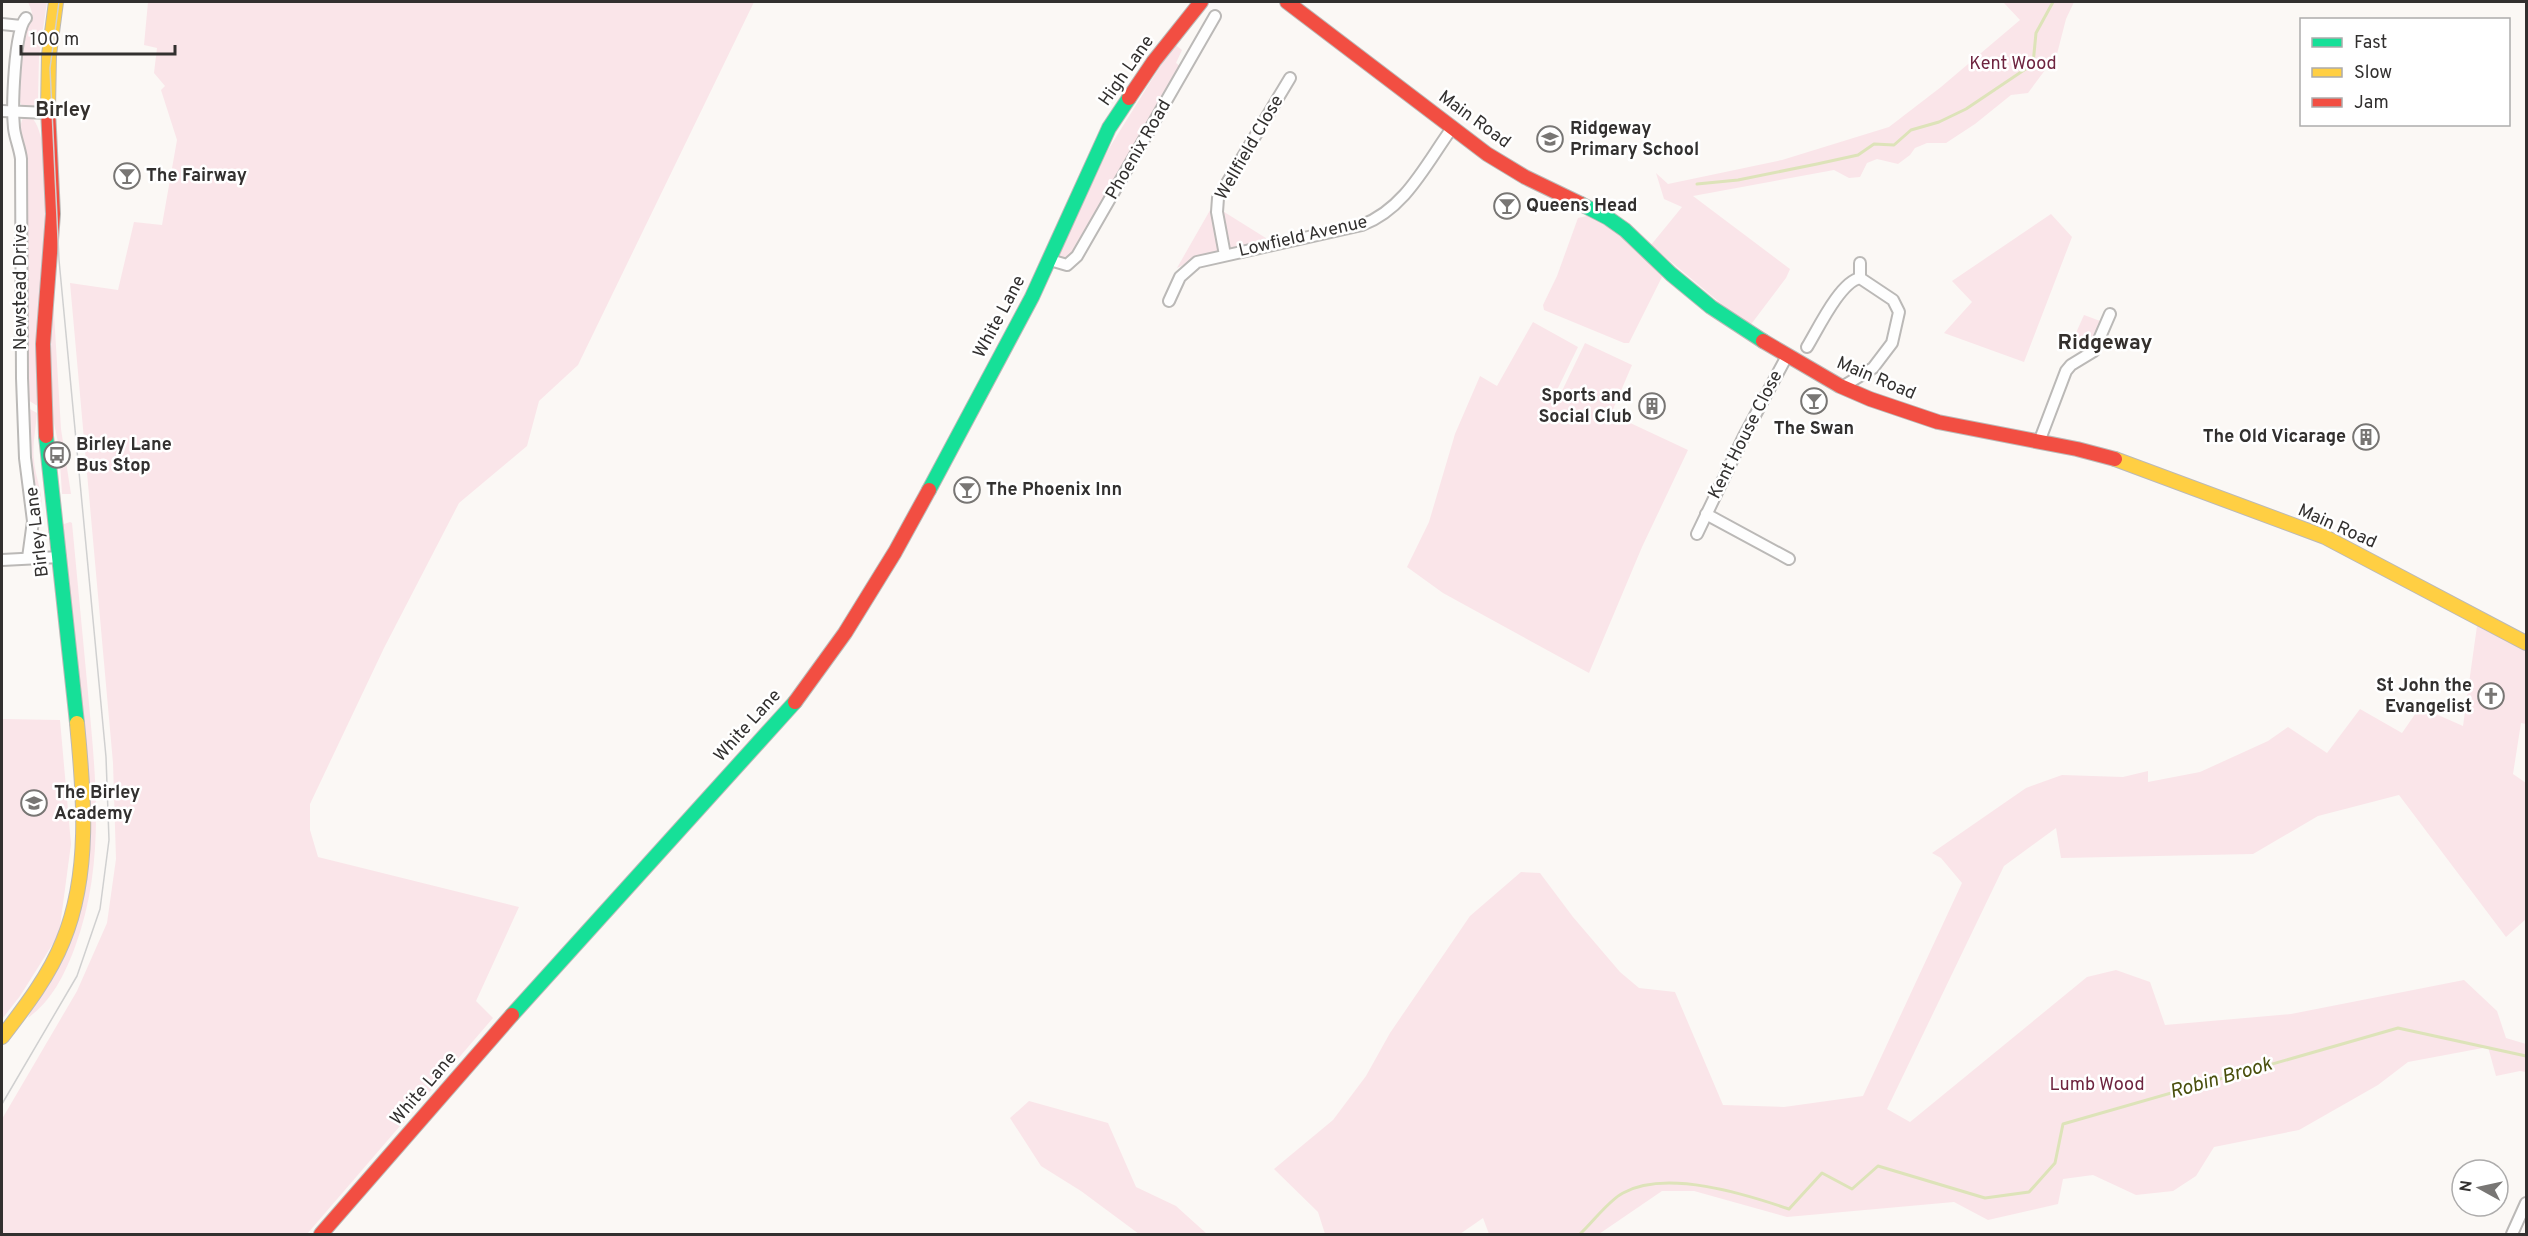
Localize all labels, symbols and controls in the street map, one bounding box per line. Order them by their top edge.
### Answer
scale bar [21,18,176,56]
legend [2300,18,2510,126]
text: 100 m [30,29,79,52]
street label: High Lane [1094,31,1160,111]
text: Fast [2354,32,2387,55]
park label: Kent Wood [1969,53,2057,76]
text: Slow [2354,62,2392,85]
street label: Main Road [1433,86,1515,154]
street label: Wellfield Close [1211,91,1289,205]
text: Jam [2354,92,2389,115]
street label: Phoenix Road [1101,96,1177,204]
district label: Birley [35,98,91,124]
place label: Ridgeway Primary School [1570,118,1699,162]
school or university icon: Ridgeway Primary School [1535,124,1565,154]
bar icon: The Fairway [112,161,142,191]
place label: The Fairway [146,165,247,188]
bar icon: Queens Head [1492,191,1522,221]
place label: Queens Head [1526,195,1637,218]
street label: Lowfield Avenue [1236,211,1370,263]
street label: Newstead Drive [10,224,33,350]
street label: White Lane [969,272,1031,362]
district label: Ridgeway [2057,330,2153,357]
street label: Main Road [1833,352,1919,406]
street label: Kent House Close [1704,367,1788,503]
place label: Sports and Social Club [1539,385,1632,429]
bar icon: The Swan [1799,386,1829,416]
building icon: Sports and Social Club [1637,391,1667,421]
place label: The Swan [1774,418,1854,441]
building icon: The Old Vicarage [2351,422,2381,452]
place label: The Old Vicarage [2203,426,2346,449]
place label: Birley Lane Bus Stop [76,434,172,478]
bus stop icon: Birley Lane Bus Stop [42,440,72,470]
bar icon: The Phoenix Inn [952,475,982,505]
place label: The Phoenix Inn [986,479,1122,502]
street label: Birley Lane [21,485,55,579]
street label: Main Road [2294,499,2380,555]
place label: St John the Evangelist [2376,675,2472,719]
church icon: St John the Evangelist [2476,681,2506,711]
street label: White Lane [709,685,787,767]
place label: The Birley Academy [54,782,140,826]
school or university icon: The Birley Academy [19,788,49,818]
street label: White Lane [386,1047,462,1131]
water label: Robin Brook [2167,1052,2276,1106]
park label: Lumb Wood [2049,1074,2145,1097]
north arrow [2450,1158,2510,1218]
text: N [2456,1179,2478,1193]

